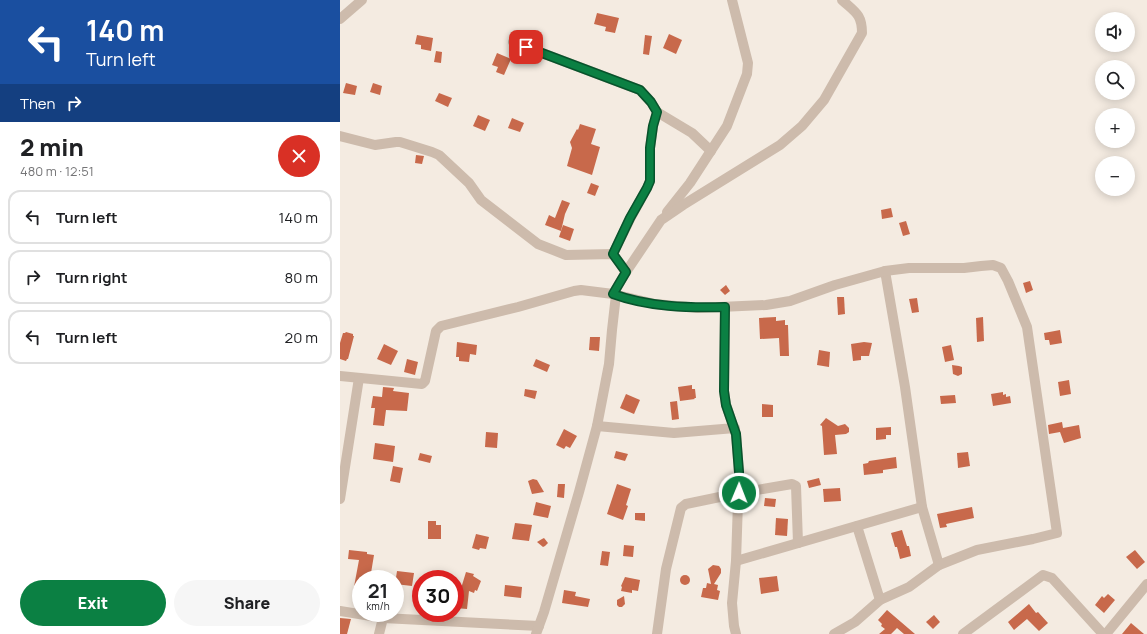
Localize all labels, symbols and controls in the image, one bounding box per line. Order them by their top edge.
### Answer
text: 140 m [86,11,165,49]
map controls [1095,12,1135,196]
button: sound [1095,12,1135,52]
icon: left [20,16,72,68]
pin [509,30,543,64]
icon: arrive [515,36,537,58]
text: Turn left [86,47,156,71]
button: search [1095,60,1135,100]
icon: right [63,92,85,114]
text: Then [20,93,55,114]
button: + [1095,108,1135,148]
text: 2 min [20,130,84,163]
button: close [278,135,320,177]
button: − [1095,156,1135,196]
text: 480 m · 12:51 [20,162,94,180]
icon: left [22,206,44,228]
text: Turn left [56,207,118,228]
text: 140 m [278,207,318,228]
icon: right [22,266,44,288]
text: Turn right [56,267,127,288]
text: 80 m [284,267,318,288]
icon: left [22,326,44,348]
text: Turn left [56,327,118,348]
text: 20 m [285,327,318,348]
position arrow [718,472,760,514]
speed limit sign: 30 [412,570,464,622]
text: 21 [368,577,388,604]
button: Exit [20,580,166,626]
button: Share [174,580,320,626]
text: km/h [366,599,390,613]

